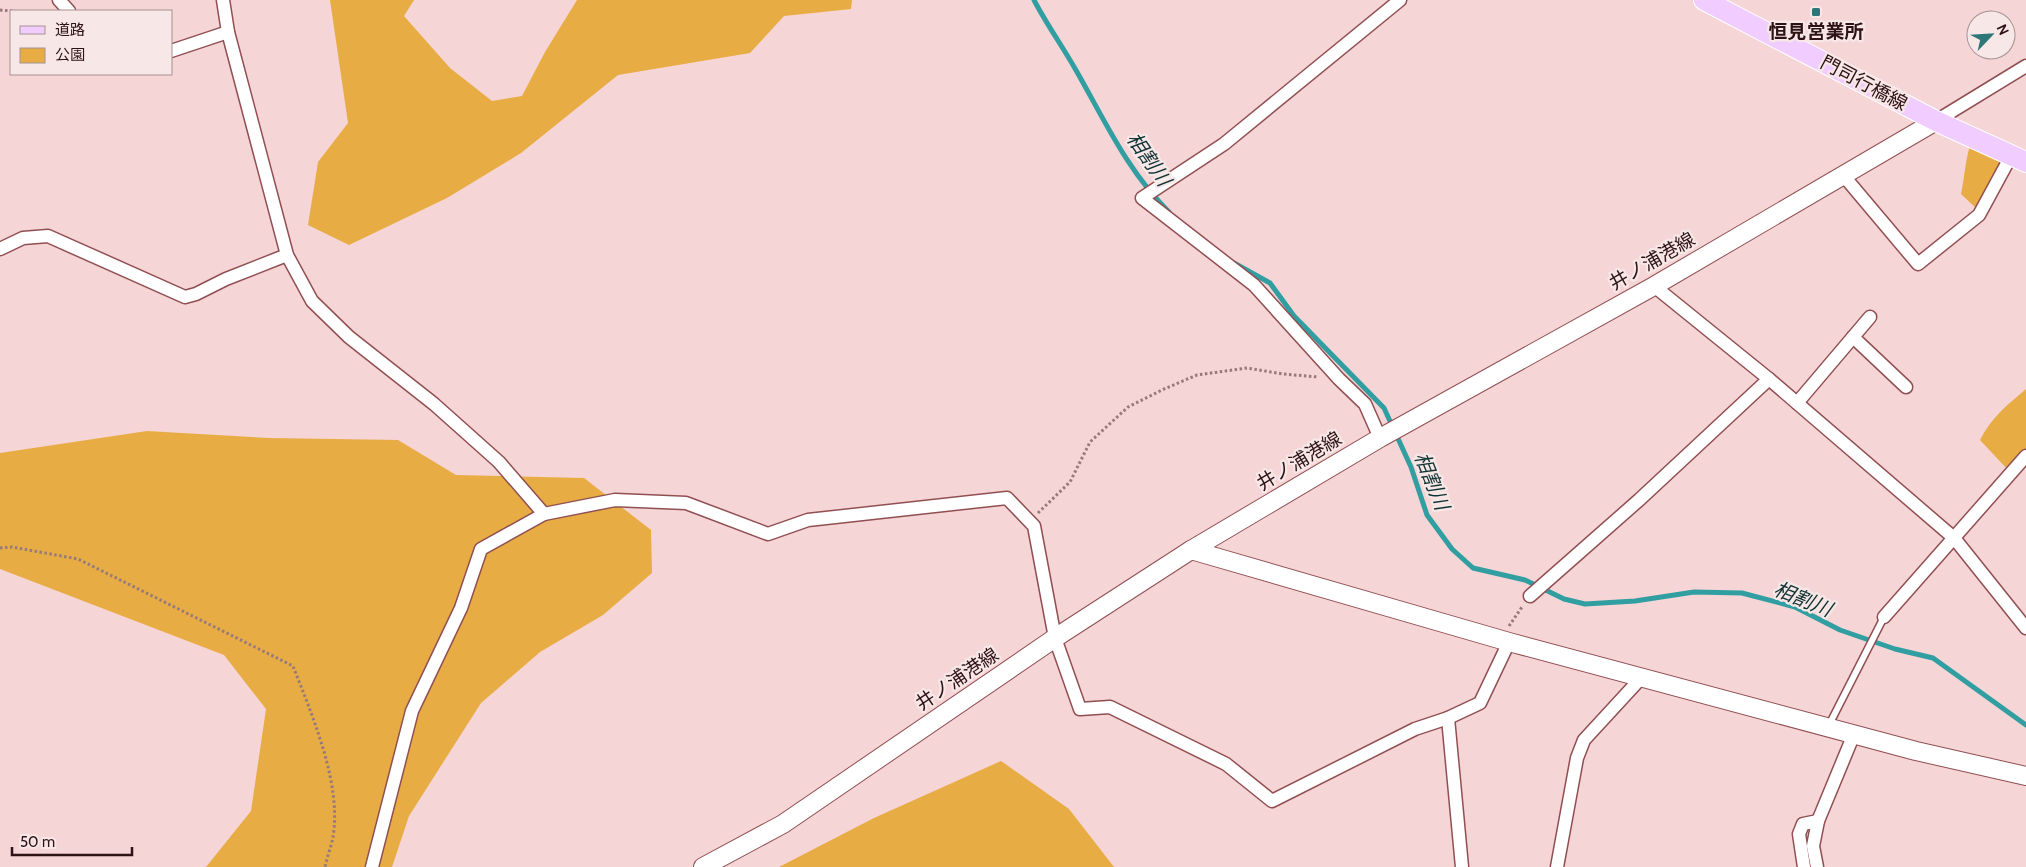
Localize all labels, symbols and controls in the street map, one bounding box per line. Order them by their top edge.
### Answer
marker: 恒見営業所 [1810,6,1822,18]
legend [10,10,172,75]
north arrow [1966,10,2016,60]
place label: 恒見営業所 [1768,20,1864,43]
text: 道路 [55,21,85,39]
text: N [1993,21,2013,38]
text: 公園 [55,46,85,64]
street label: 門司行橋線 [1817,51,1911,115]
water label: 相割川 [1122,128,1177,192]
street label: 井ノ浦港線 [1605,227,1699,295]
street label: 井ノ浦港線 [1252,427,1346,495]
water label: 相割川 [1410,449,1455,515]
water label: 相割川 [1771,577,1837,622]
street label: 井ノ浦港線 [911,643,1003,715]
scale bar [12,824,132,856]
text: 50 m [20,833,55,851]

